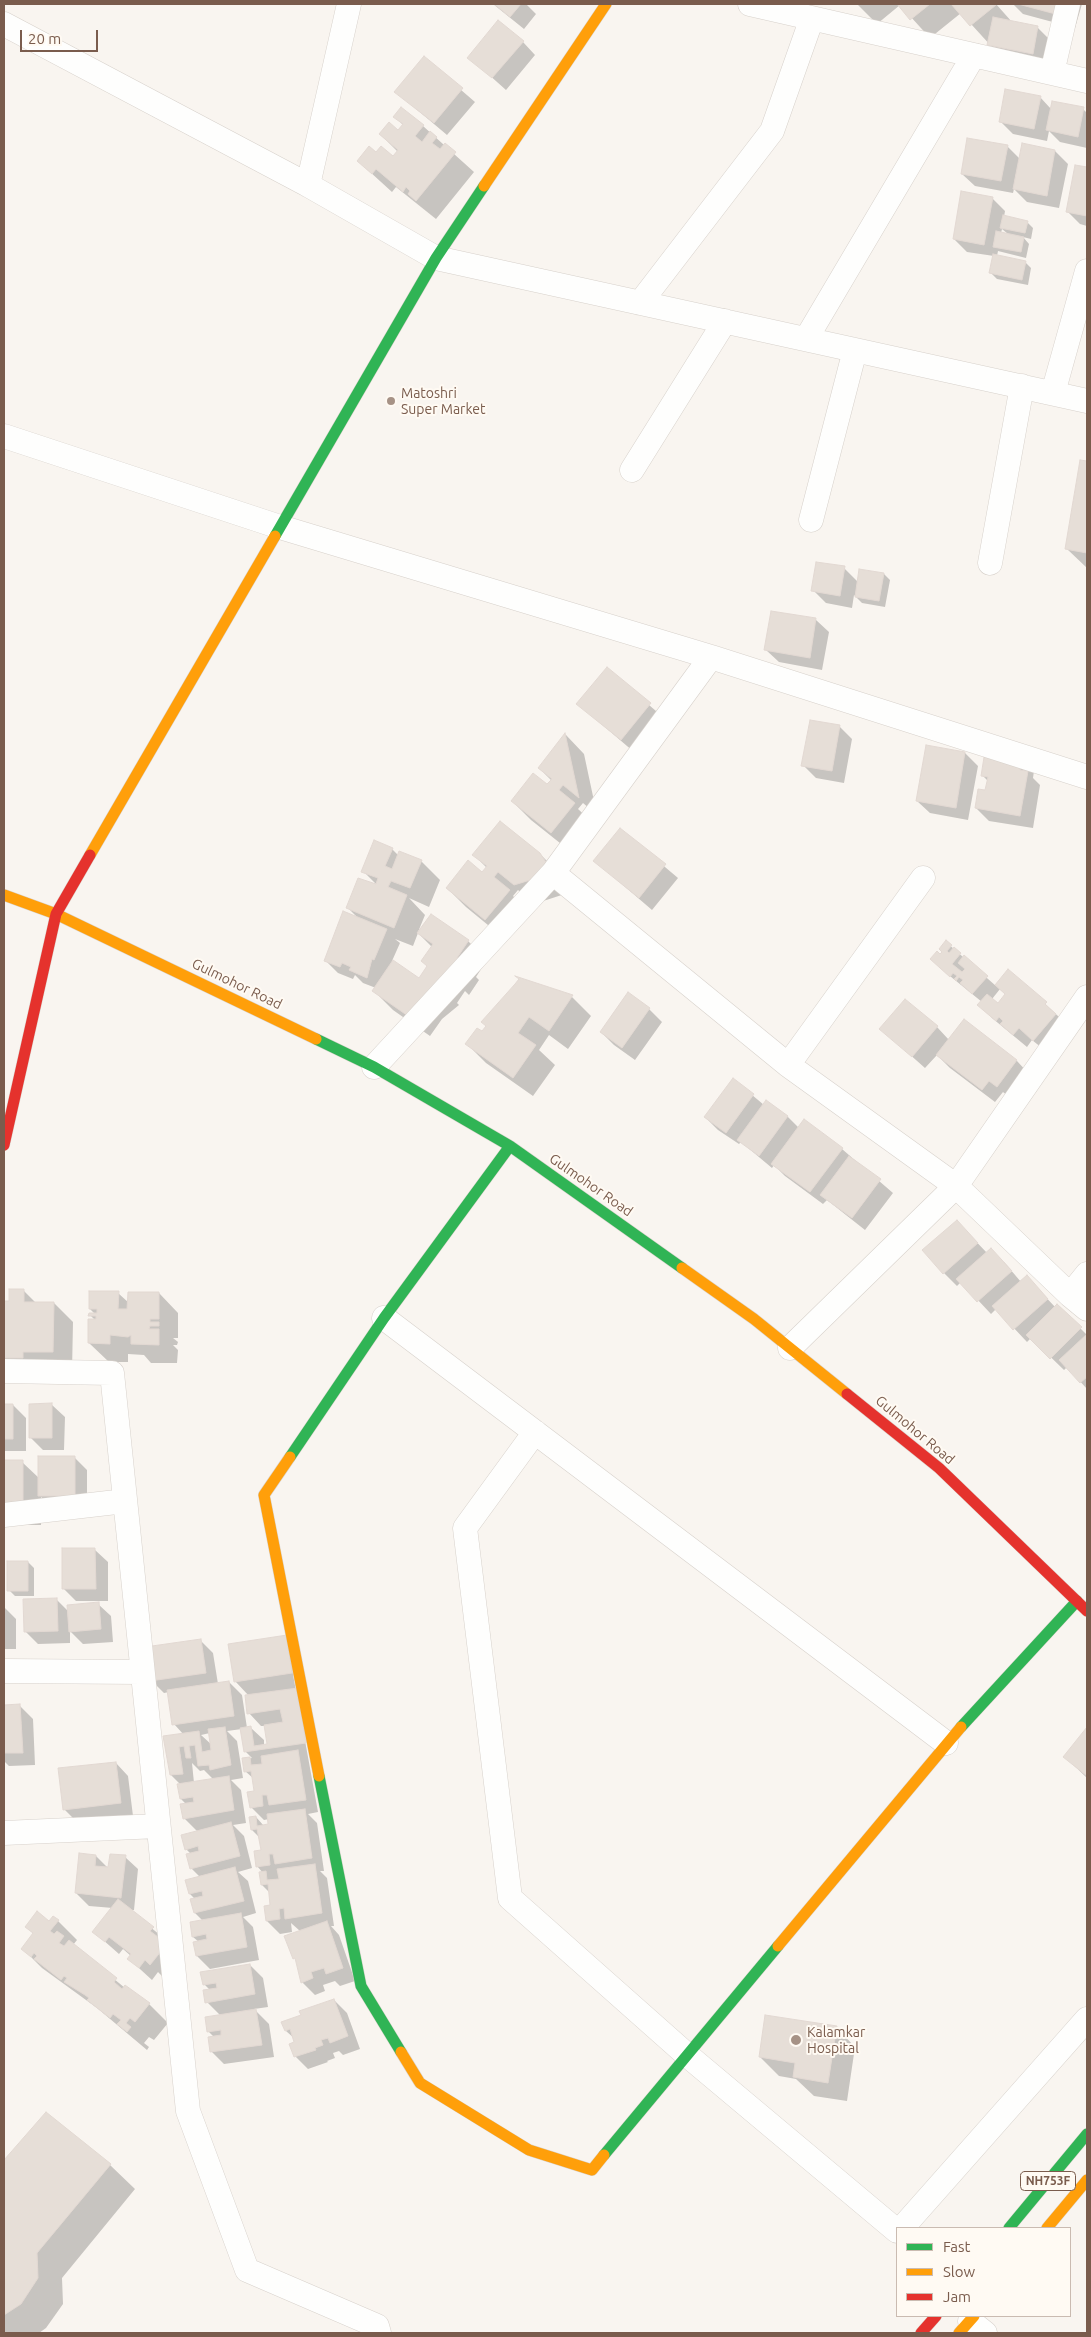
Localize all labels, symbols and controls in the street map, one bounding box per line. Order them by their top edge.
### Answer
scale bar [22,20,100,52]
text: 20 m [28,30,61,47]
place label: Matoshri Super Market [401,385,485,418]
marker: Matoshri Super Market [385,395,397,407]
street label: Gulmohor Road [189,955,285,1013]
street label: Gulmohor Road [546,1150,636,1220]
street label: Gulmohor Road [872,1392,958,1468]
place label: Kalamkar Hospital [807,2024,865,2056]
marker: Kalamkar Hospital [789,2033,803,2047]
road number: NH753F [1020,2172,1076,2190]
legend [896,2227,1071,2317]
text: Fast [943,2238,970,2255]
text: Slow [943,2263,975,2280]
text: Jam [943,2288,971,2305]

